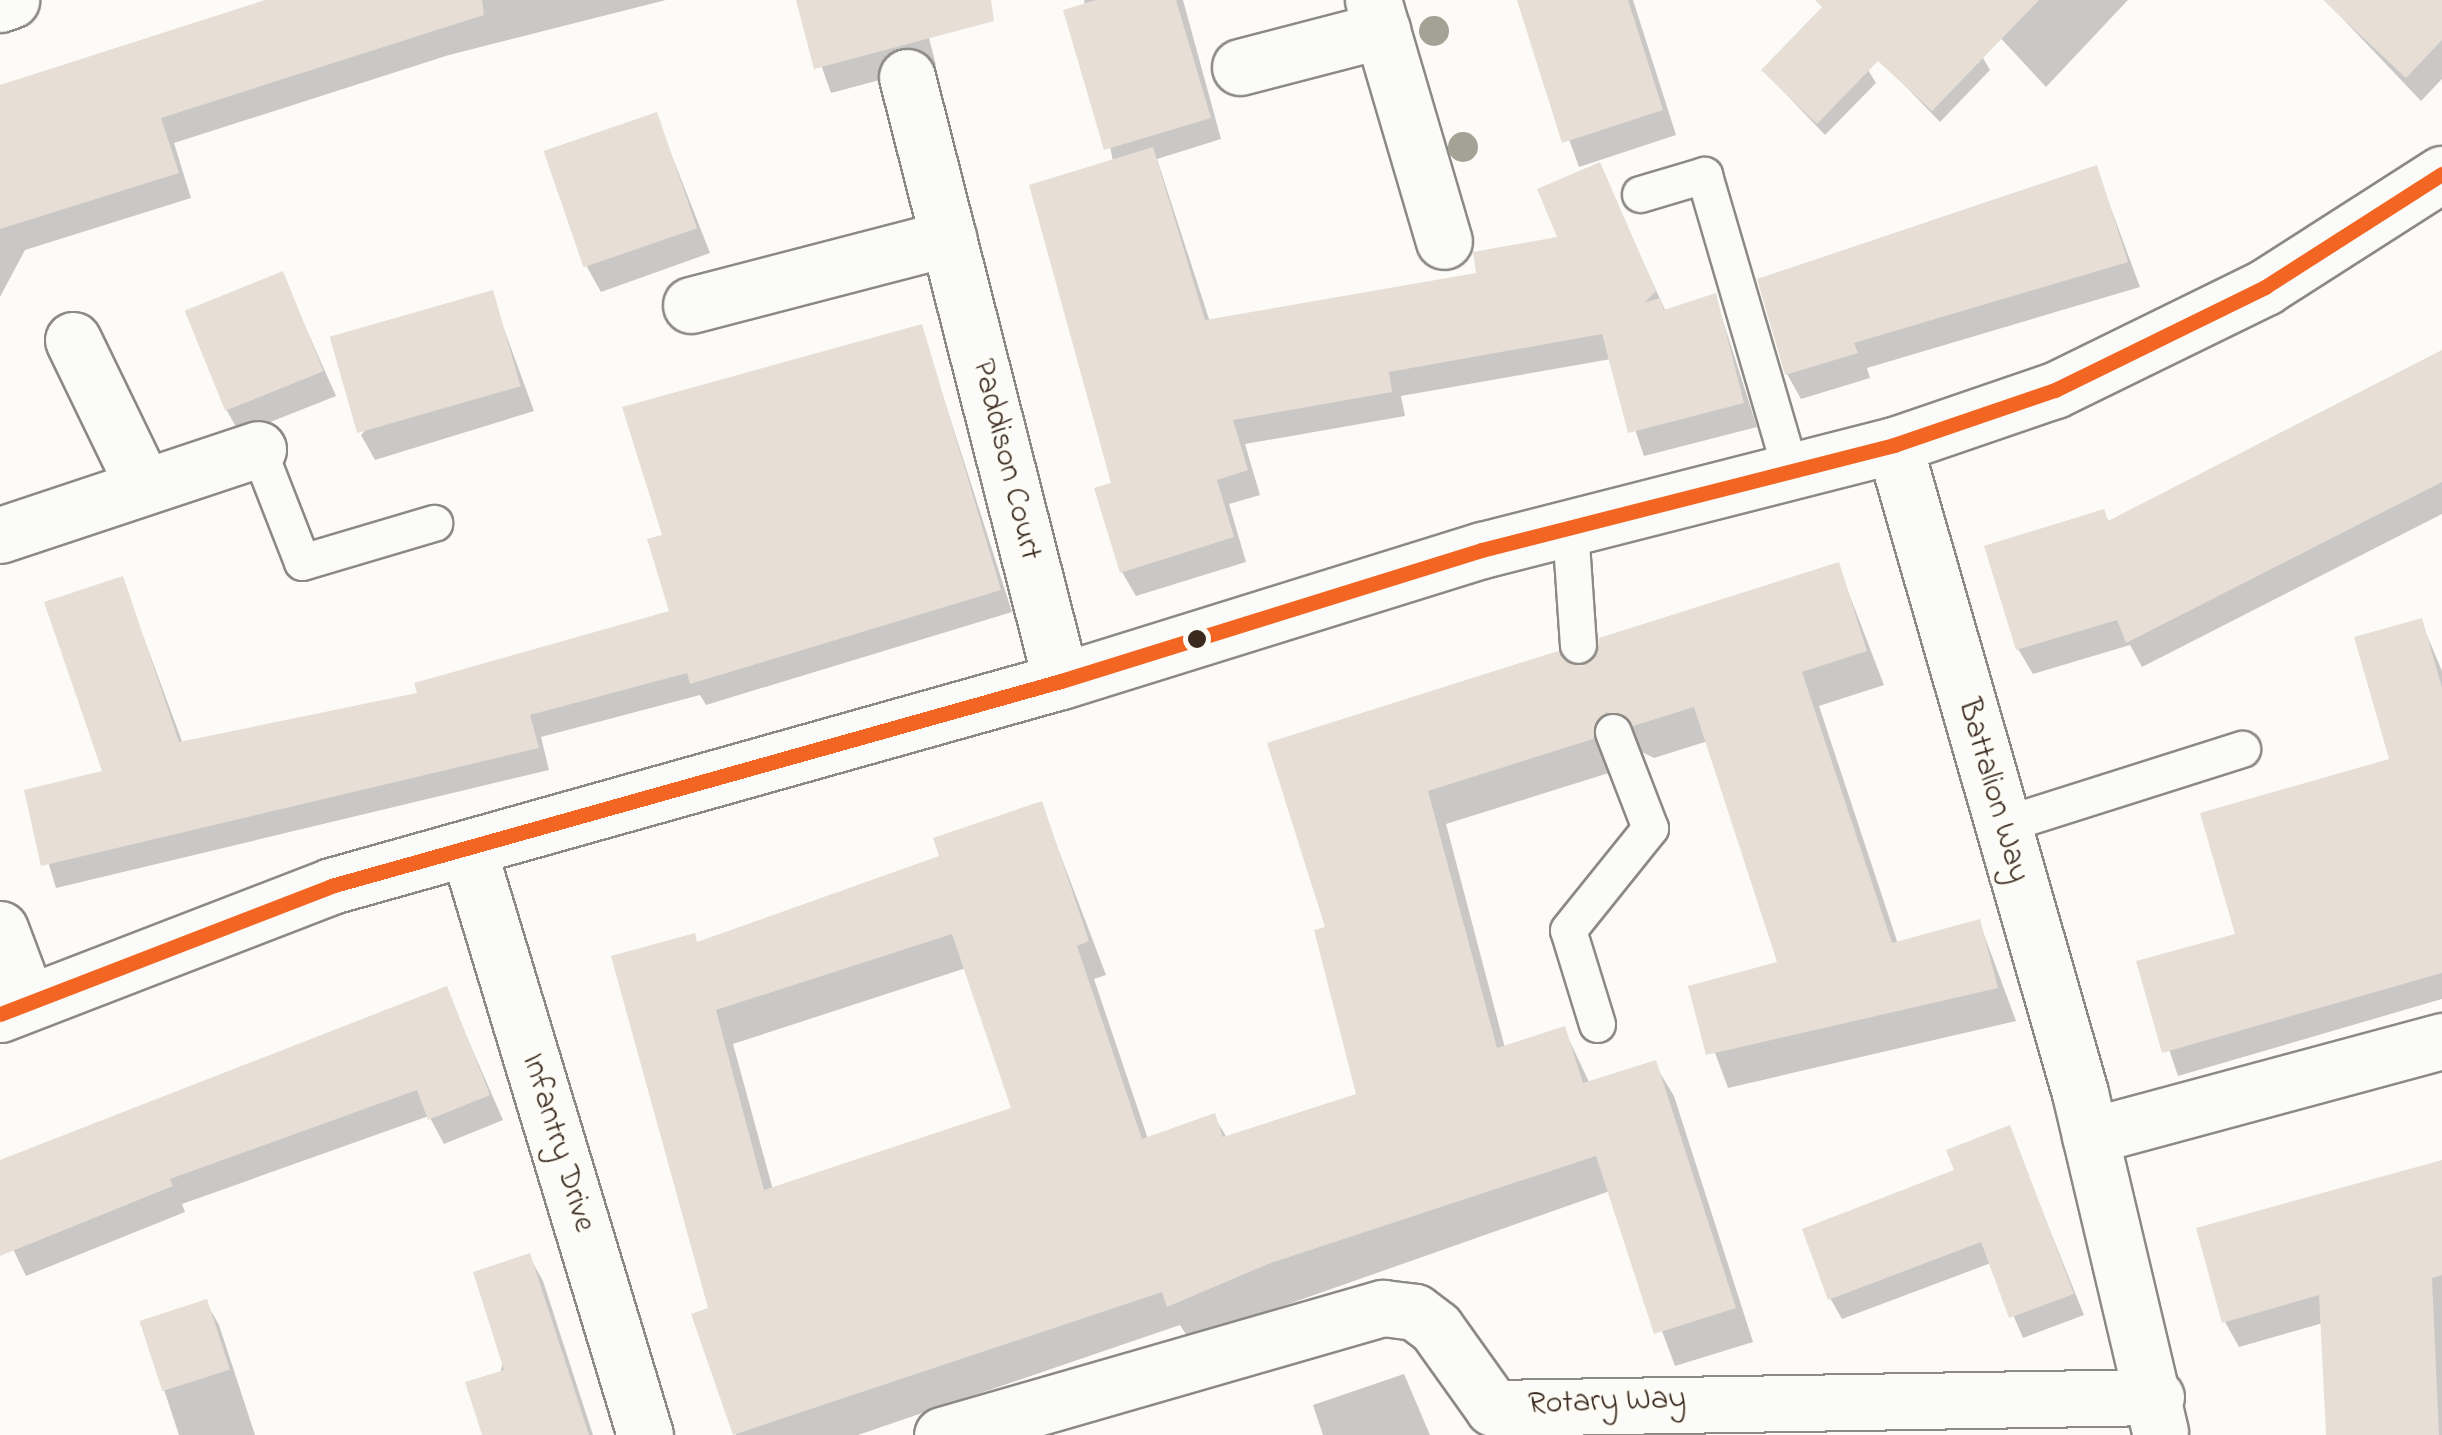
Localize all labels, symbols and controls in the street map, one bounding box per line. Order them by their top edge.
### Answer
street label: Paddison Court [962,356,1048,564]
unlabelled marker [1187,629,1207,649]
street label: Battalion Way [1947,695,2037,887]
street label: Infantry Drive [512,1049,602,1237]
street label: Rotary Way [1527,1381,1687,1425]

